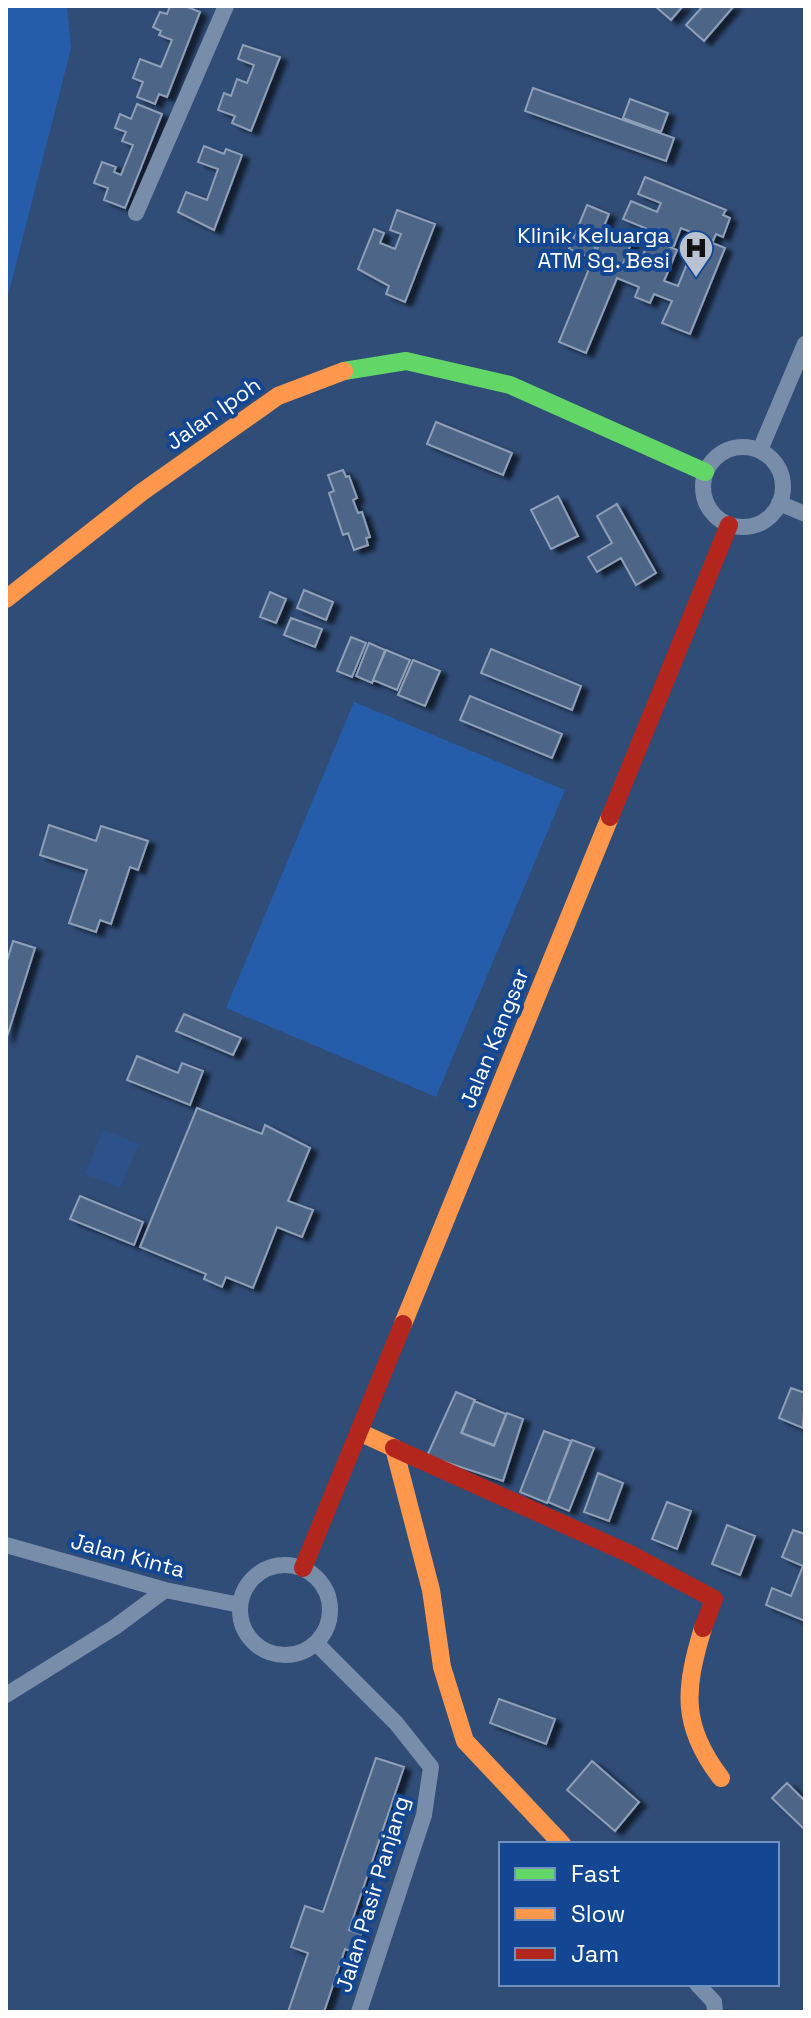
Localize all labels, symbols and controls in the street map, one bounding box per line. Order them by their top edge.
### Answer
place label: Klinik Keluarga ATM Sg. Besi [517,221,670,274]
hospital icon: Klinik Keluarga ATM Sg. Besi [677,229,715,279]
street label: Jalan Ipoh [160,370,266,456]
street label: Jalan Kangsar [453,964,535,1112]
street label: Jalan Kinta [68,1526,188,1584]
street label: Jalan Pasir Panjang [329,1793,415,1995]
legend [499,1842,779,1986]
text: Fast [571,1858,621,1889]
text: Slow [571,1898,625,1929]
text: Jam [571,1938,619,1969]

